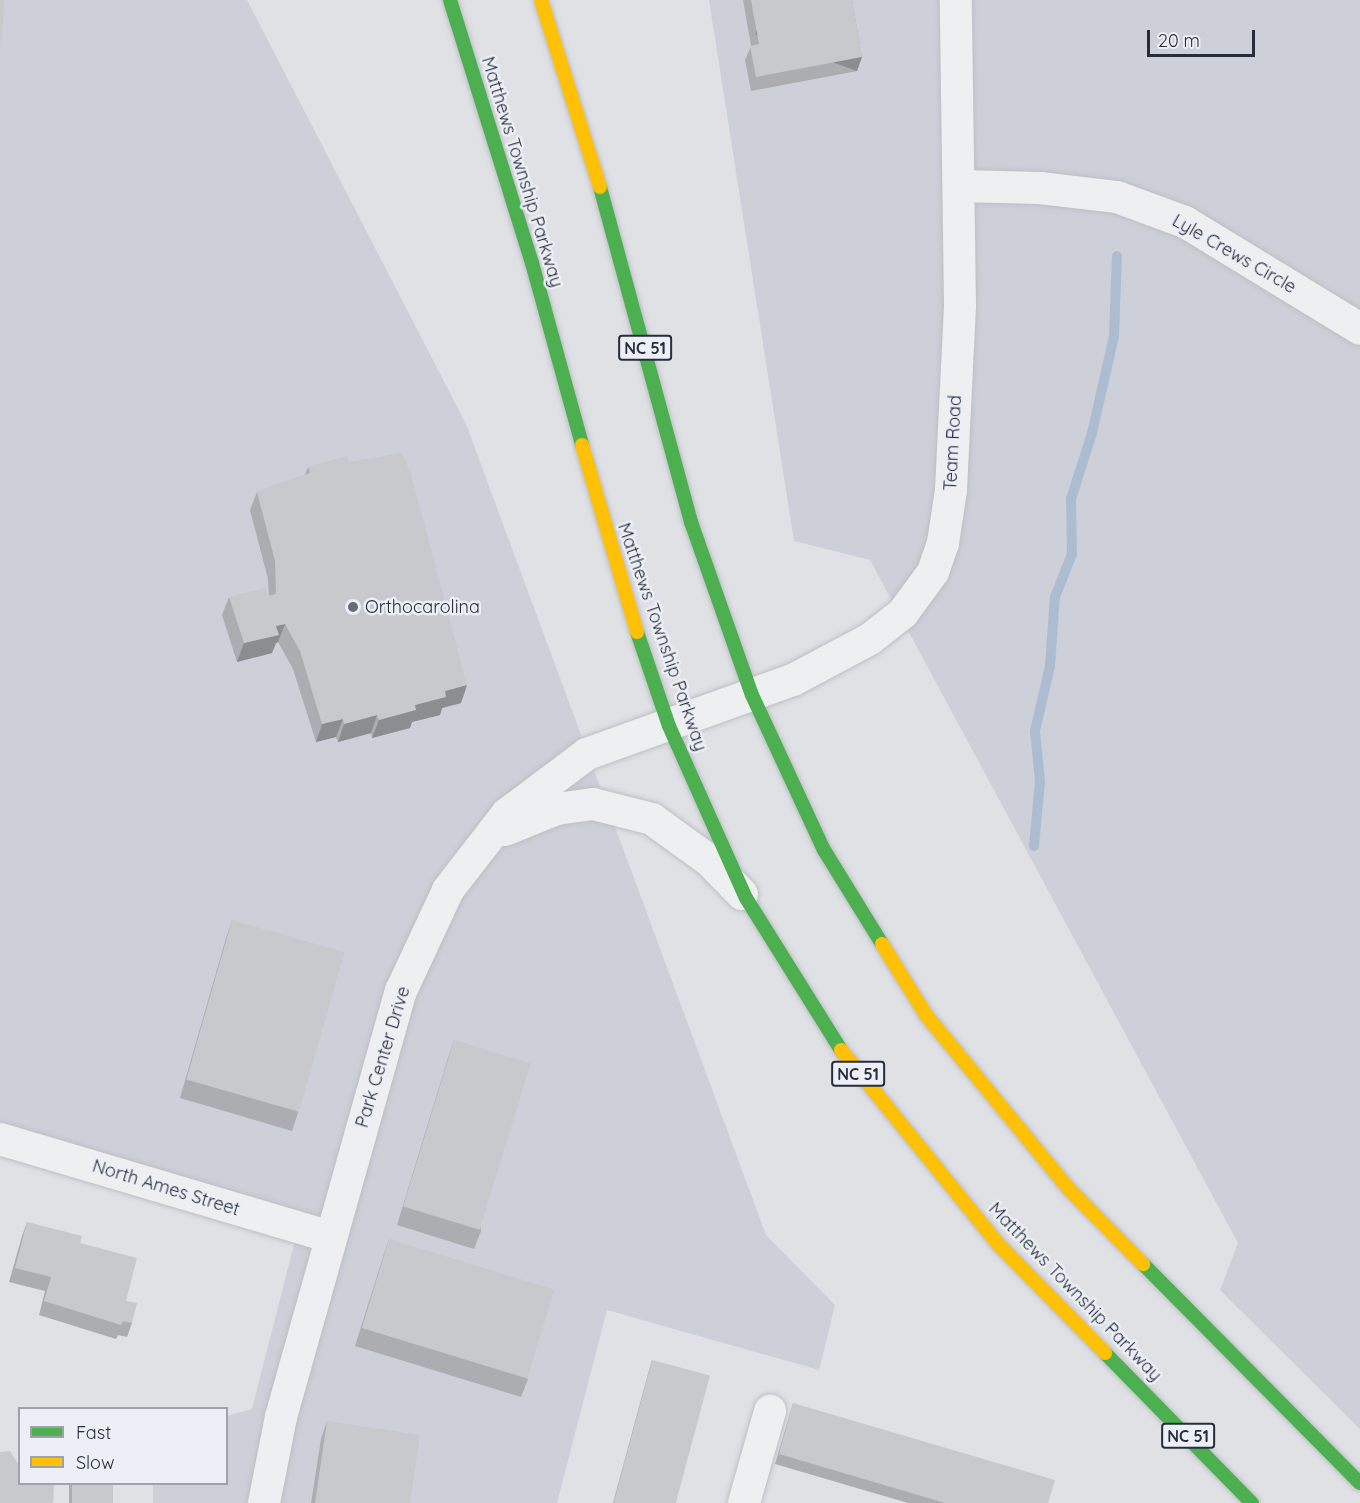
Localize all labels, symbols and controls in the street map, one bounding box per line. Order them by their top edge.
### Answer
scale bar [1150,18,1258,56]
text: 20 m [1158,29,1200,52]
street label: Matthews Township Parkway [477,54,567,290]
street label: Lyle Crews Circle [1168,210,1300,298]
road number: NC 51 [618,335,672,361]
street label: Team Road [940,395,966,491]
street label: Matthews Township Parkway [613,520,711,754]
place label: Orthocarolina [365,596,480,618]
marker: Orthocarolina [346,600,360,614]
street label: Park Center Drive [351,984,415,1130]
road number: NC 51 [831,1061,885,1087]
street label: North Ames Street [90,1155,242,1221]
street label: Matthews Township Parkway [984,1198,1166,1386]
legend [18,1407,228,1485]
text: Fast [76,1421,111,1444]
road number: NC 51 [1161,1423,1215,1449]
text: Slow [76,1451,114,1474]

